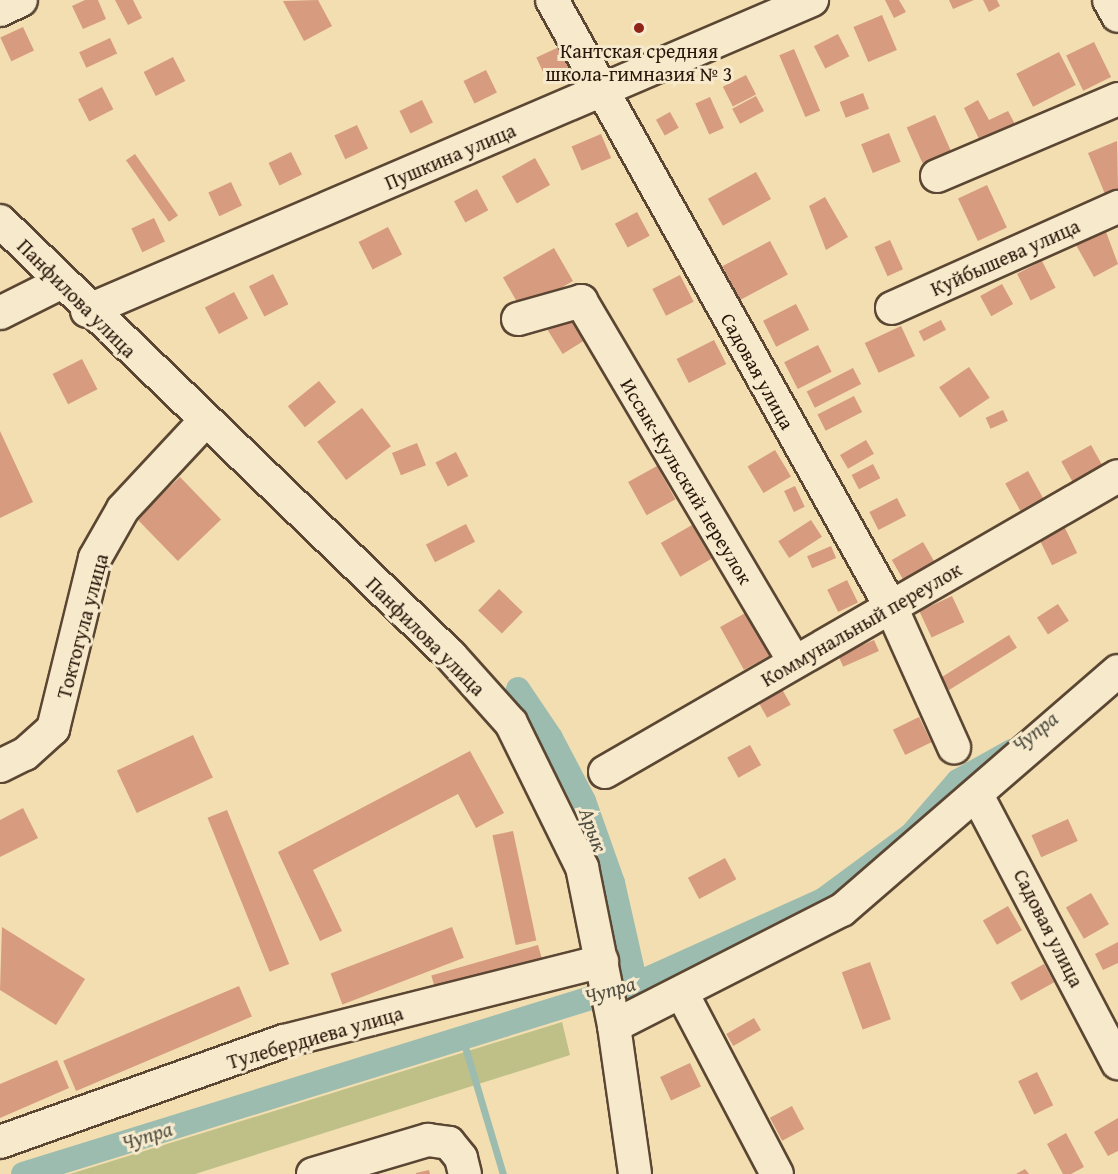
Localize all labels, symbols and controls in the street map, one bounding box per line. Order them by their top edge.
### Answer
marker: Кантская средняя школа-гимназия № 3 [632,21,646,35]
place label: Кантская средняя школа-гимназия № 3 [546,38,732,85]
street label: Пушкина улица [381,118,519,194]
street label: Куйбышева улица [927,213,1083,301]
street label: Панфилова улица [13,234,141,362]
street label: Садовая улица [716,309,800,433]
street label: Иссык-Кульский переулок [616,374,758,588]
street label: Токтогула улица [51,551,113,701]
street label: Коммунальный переулок [757,557,965,691]
street label: Панфилова улица [362,572,490,700]
water label: Чупра [1007,706,1063,758]
water label: Арык [573,804,613,856]
street label: Садовая улица [1009,865,1089,991]
water label: Чупра [582,971,638,1009]
street label: Тулебердиева улица [224,1000,406,1074]
water label: Чупра [119,1116,175,1156]

